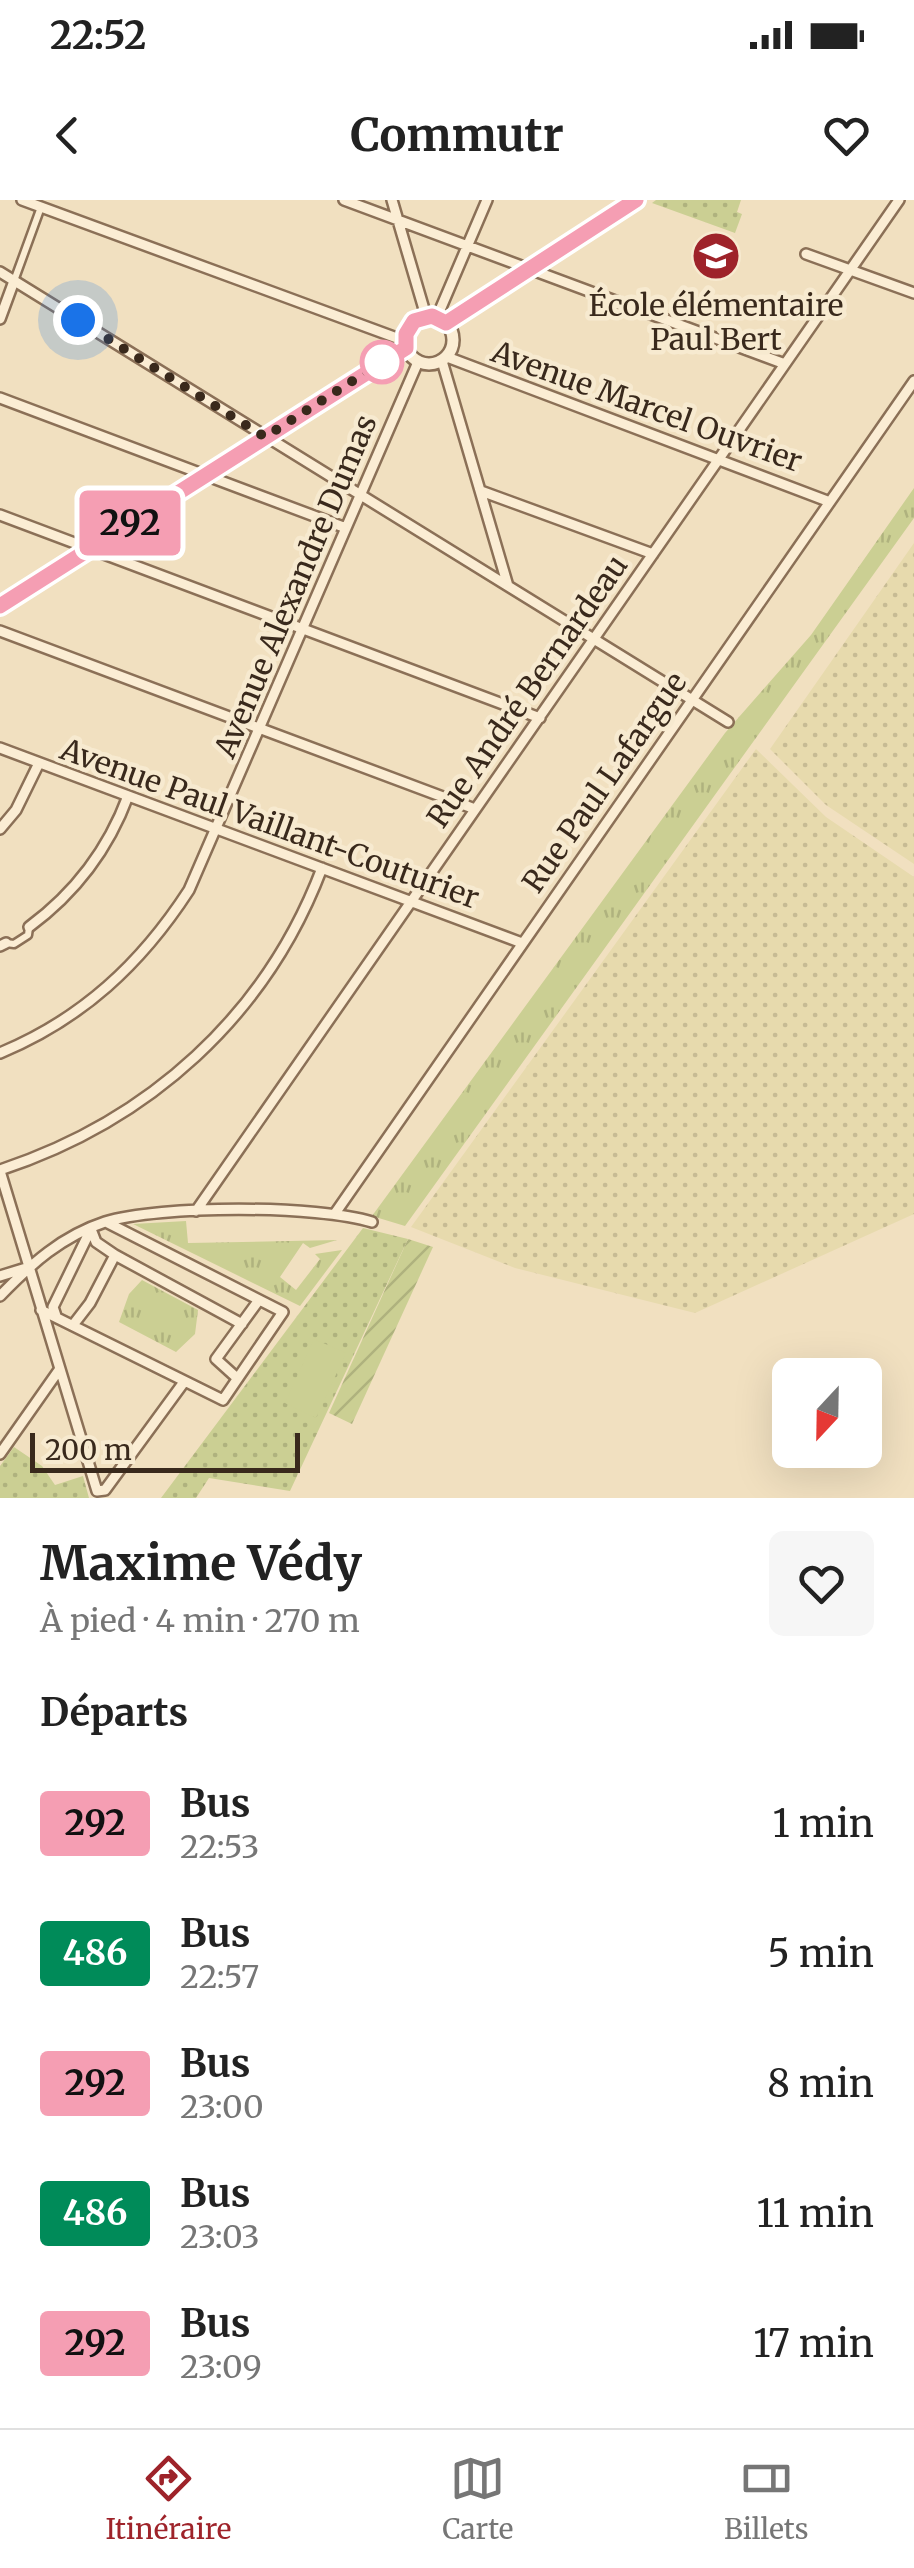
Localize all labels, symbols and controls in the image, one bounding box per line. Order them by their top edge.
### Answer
text: 22:52 [50,12,146,59]
text: Commutr [350,107,564,163]
icon: back [40,108,95,163]
icon: heart [819,108,874,163]
school or university icon: École élémentaire Paul Bert [690,230,742,282]
place label: École élémentaire Paul Bert [589,286,843,358]
your location [53,295,103,345]
street label: Avenue Marcel Ouvrier [486,332,807,480]
unlabelled marker [361,341,403,383]
street label: Avenue Alexandre Dumas [205,409,385,764]
line badge: 292 [72,490,188,556]
text: 292 [99,501,161,545]
street label: Rue André Bernardeau [419,547,635,835]
street label: Rue Paul Lafargue [514,664,694,900]
street label: Avenue Paul Vaillant-Couturier [55,729,484,917]
north arrow [772,1358,882,1468]
map controls [772,1358,882,1468]
scale bar [30,1428,300,1472]
text: 200 m [45,1432,132,1468]
button: heart [769,1531,874,1636]
text: Maxime Védy [40,1533,362,1593]
text: À pied · 4 min · 270 m [40,1601,360,1641]
text: Départs [40,1689,188,1736]
text: Bus [180,1780,250,1827]
text: 1 min [773,1800,874,1847]
text: 292 [64,1801,126,1845]
text: 22:53 [180,1827,259,1867]
text: Bus [180,1910,250,1957]
text: 5 min [768,1930,874,1977]
text: 486 [62,1931,128,1975]
text: 22:57 [180,1957,259,1997]
text: Bus [180,2040,250,2087]
text: 8 min [767,2060,874,2107]
text: 292 [64,2061,126,2105]
text: 23:00 [180,2087,264,2127]
text: Bus [180,2170,250,2217]
text: 11 min [757,2190,874,2237]
text: 486 [62,2191,128,2235]
text: 23:03 [180,2217,260,2257]
text: Bus [180,2300,250,2347]
text: 17 min [753,2320,874,2367]
text: 292 [64,2321,126,2365]
text: 23:09 [180,2347,262,2387]
tab: Itinéraire [105,2451,231,2547]
tab: Carte [442,2451,513,2547]
tab: Billets [724,2451,809,2547]

